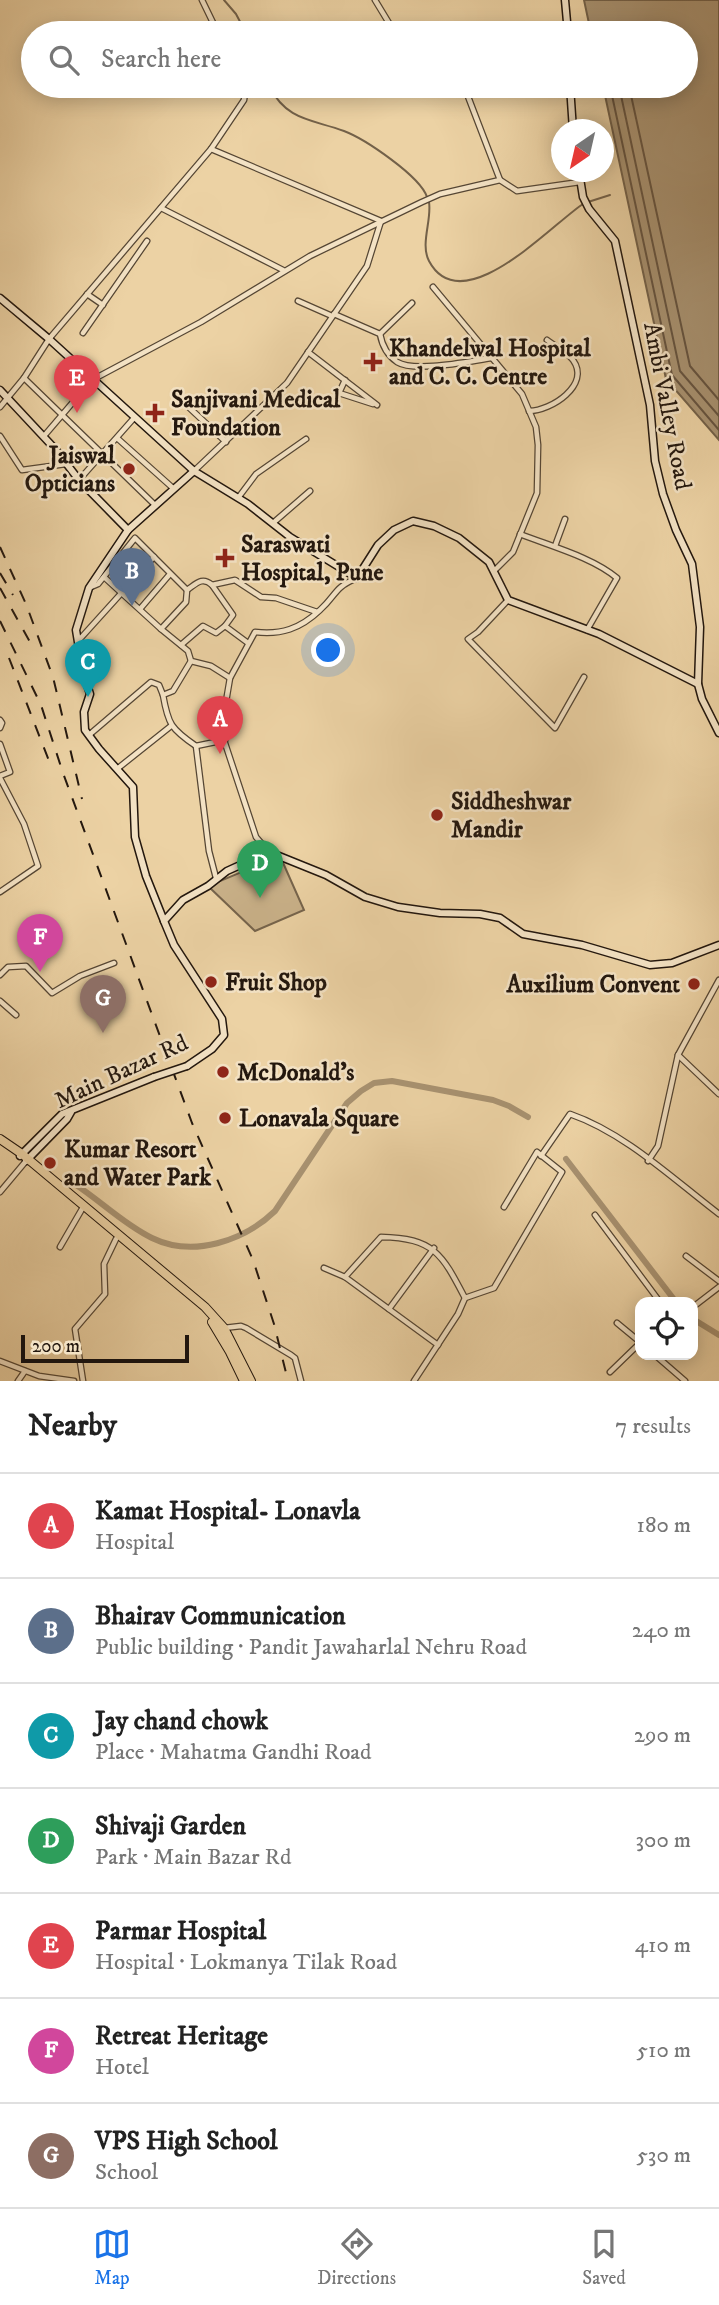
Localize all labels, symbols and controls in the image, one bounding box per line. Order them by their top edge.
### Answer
search box [21,21,698,98]
icon: search [45,41,83,79]
text: Search here [101,43,221,76]
north arrow [551,119,614,182]
street label: Ambi Valley Road [636,320,698,493]
place label: Khandelwal Hospital and C. C. Centre [389,334,591,392]
marker: Khandelwal Hospital and C. C. Centre [363,352,383,372]
pin: E [54,355,100,413]
place label: Sanjivani Medical Foundation [171,385,341,443]
marker: Sanjivani Medical Foundation [145,403,165,423]
place label: Jaiswal Opticians [25,441,116,499]
marker: Jaiswal Opticians [121,461,137,477]
place label: Saraswati Hospital, Pune [241,530,383,588]
pin: B [109,548,155,606]
marker: Saraswati Hospital, Pune [215,548,235,568]
your location [311,633,345,667]
pin: C [65,639,111,697]
pin: A [197,696,243,754]
place label: Siddheshwar Mandir [451,787,572,845]
marker: Siddheshwar Mandir [429,807,445,823]
pin: D [237,840,283,898]
pin: F [17,914,63,972]
place label: Fruit Shop [225,968,327,998]
place label: Auxilium Convent [505,970,680,1000]
marker: Fruit Shop [203,974,219,990]
pin: G [80,975,126,1033]
marker: Auxilium Convent [686,976,702,992]
street label: Main Bazar Rd [50,1028,193,1116]
place label: McDonald's [237,1058,354,1088]
marker: McDonald's [215,1064,231,1080]
place label: Lonavala Square [239,1104,399,1134]
marker: Lonavala Square [217,1110,233,1126]
place label: Kumar Resort and Water Park [64,1135,212,1193]
marker: Kumar Resort and Water Park [42,1155,58,1171]
map controls [635,1297,698,1360]
button: locate [635,1297,698,1360]
scale bar [21,1332,189,1364]
text: 200 m [32,1335,80,1358]
text: Nearby [28,1408,117,1445]
text: 7 results [615,1412,691,1441]
text: Kamat Hospital- Lonavla [95,1495,360,1528]
text: A [44,1511,58,1540]
text: 180 m [636,1511,691,1540]
text: Hospital [95,1528,174,1557]
text: Bhairav Communication [95,1600,346,1633]
text: B [44,1616,58,1645]
text: 240 m [632,1616,691,1645]
text: Public building · Pandit Jawaharlal Nehru Road [95,1633,527,1662]
text: Jay chand chowk [95,1705,268,1738]
text: C [43,1721,59,1750]
text: 290 m [634,1721,691,1750]
text: Place · Mahatma Gandhi Road [95,1738,372,1767]
text: Shivaji Garden [95,1810,246,1843]
text: D [42,1826,60,1855]
text: 300 m [635,1826,691,1855]
text: Park · Main Bazar Rd [95,1843,291,1872]
text: Parmar Hospital [95,1915,266,1948]
text: E [43,1931,59,1960]
text: 410 m [635,1931,691,1960]
text: Hospital · Lokmanya Tilak Road [95,1948,397,1977]
text: Retreat Heritage [95,2020,268,2053]
text: F [44,2036,58,2065]
text: 510 m [637,2036,691,2065]
text: Hotel [95,2053,149,2082]
text: VPS High School [95,2125,278,2158]
text: G [43,2141,59,2170]
text: 530 m [636,2141,691,2170]
text: School [95,2158,158,2187]
tab: Map [93,2225,131,2290]
tab: Directions [317,2225,396,2290]
tab: Saved [582,2225,626,2290]

